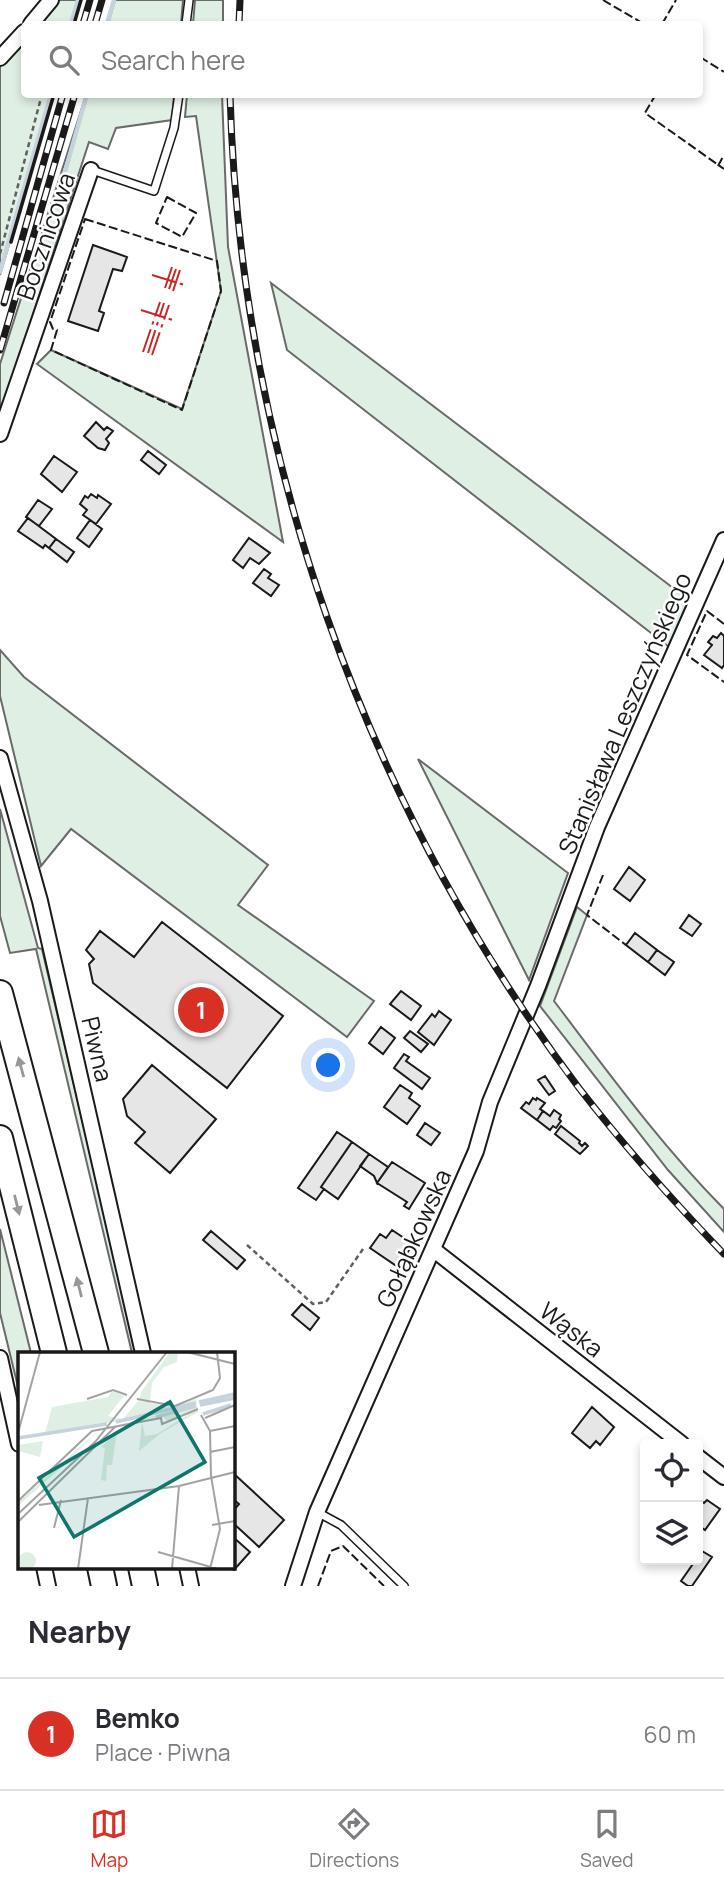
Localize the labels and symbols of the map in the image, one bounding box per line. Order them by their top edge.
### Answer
street label: Bocznicowa [8,168,82,304]
street label: Stanisława Leszczyńskiego [550,567,698,859]
pin: 1 [178,984,224,1036]
street label: Piwna [74,1013,122,1085]
your location [311,1048,345,1082]
one-way arrow [15,1056,26,1078]
street label: Gołąbkowska [368,1164,458,1312]
one-way arrow [12,1194,23,1216]
one-way arrow [73,1276,84,1298]
street label: Wąska [533,1294,611,1364]
inset map [18,1352,234,1568]

